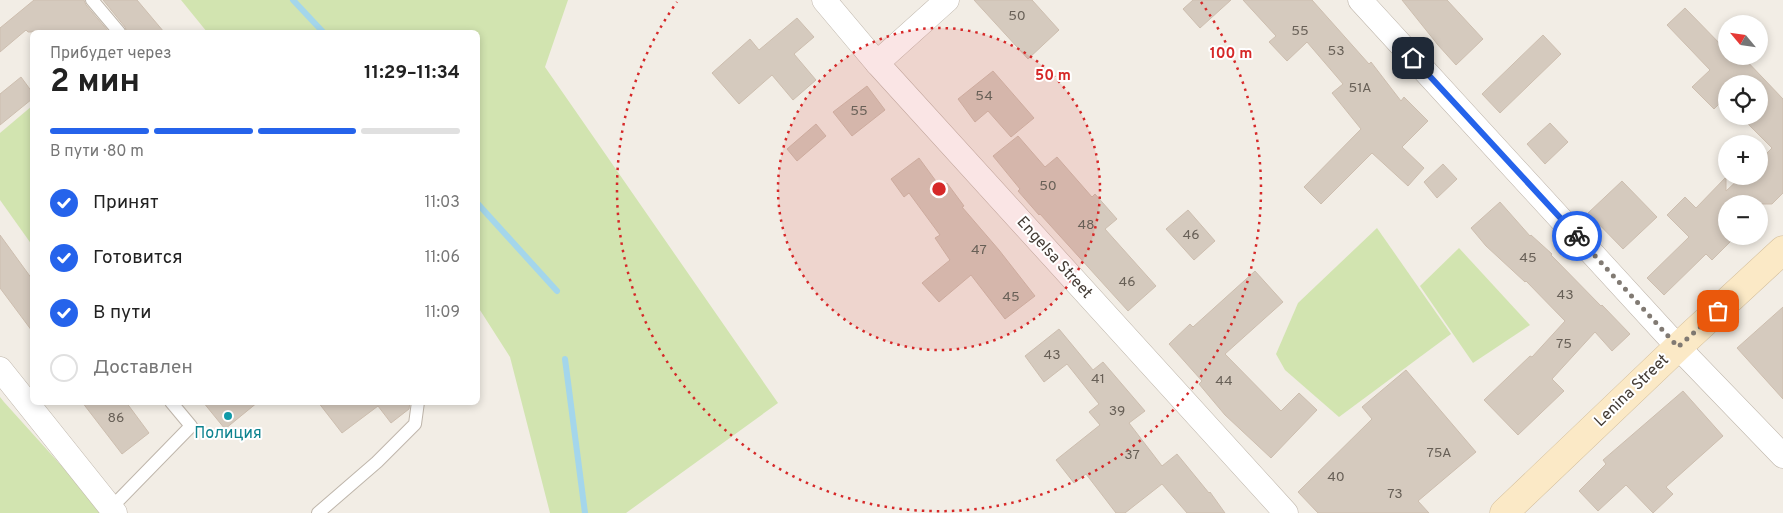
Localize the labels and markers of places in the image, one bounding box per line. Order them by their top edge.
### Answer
pin [1392,37,1434,79]
centre of rings [930,180,948,198]
pin [1697,290,1739,332]
marker: Полиция [222,410,234,422]
place label: Полиция [194,424,262,444]

